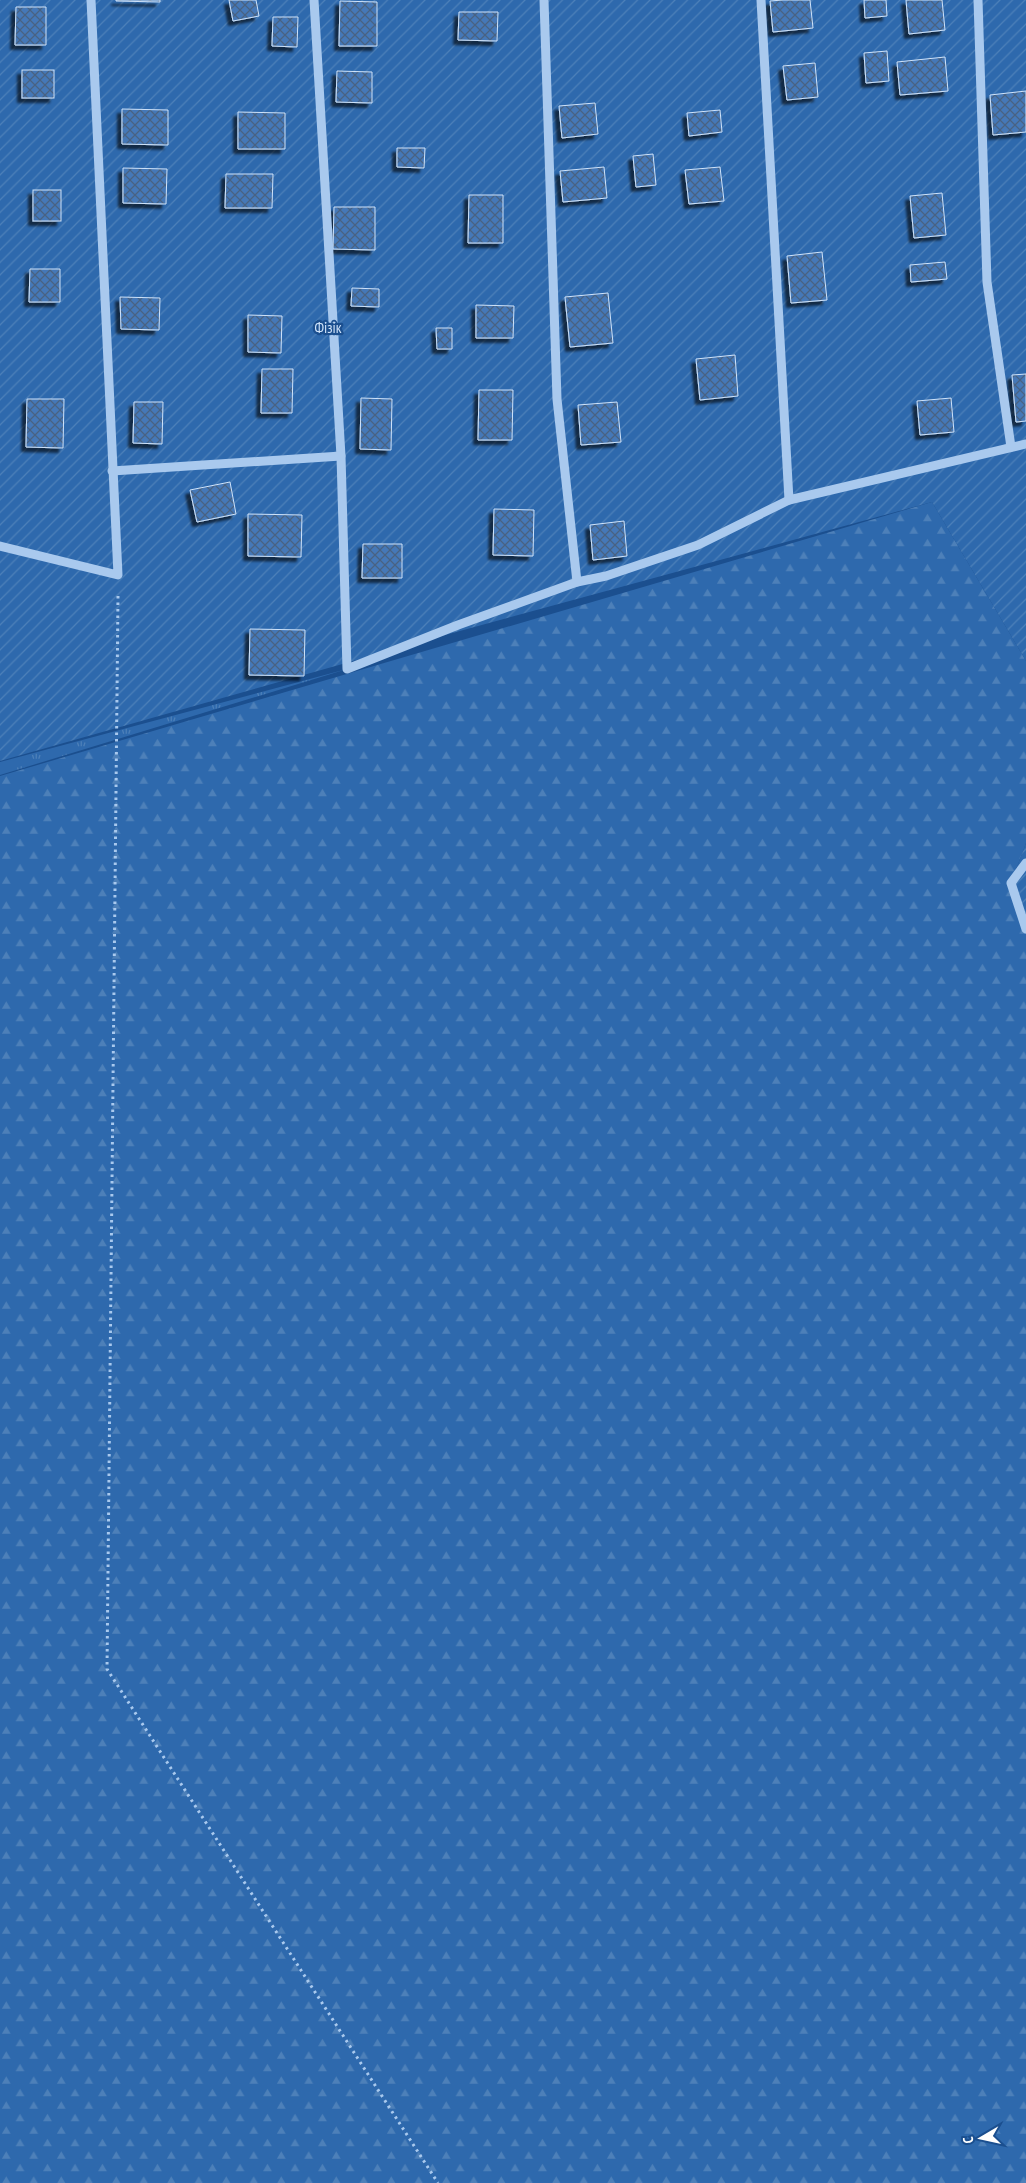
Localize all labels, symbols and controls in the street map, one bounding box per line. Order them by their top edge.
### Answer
park label: Фізік [314,318,342,337]
north arrow [956,2113,1006,2163]
text: С [959,2135,978,2145]

